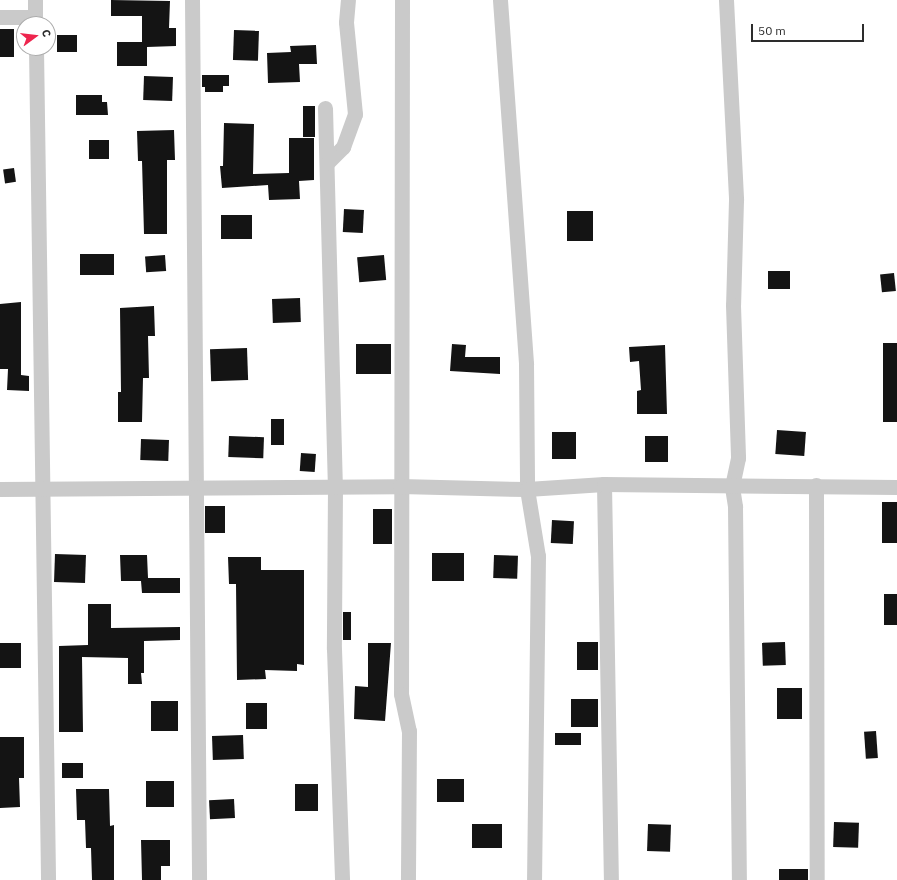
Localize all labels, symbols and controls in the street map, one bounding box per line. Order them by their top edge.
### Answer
north arrow [16,16,56,56]
scale bar [753,16,866,42]
text: 50 m [758,23,786,38]
text: С [39,28,54,38]

